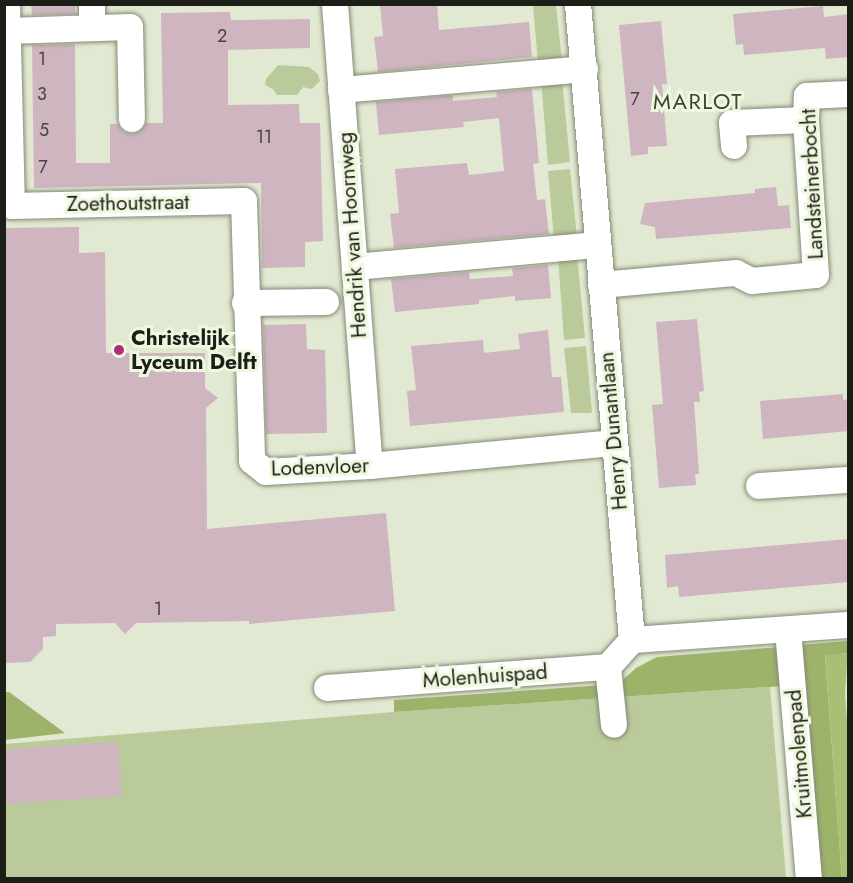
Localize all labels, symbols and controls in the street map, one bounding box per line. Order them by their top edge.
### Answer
house number: 2 [217,25,227,47]
house number: 1 [38,48,46,70]
house number: 3 [37,83,47,105]
house number: 7 [630,88,640,110]
district label: MARLOT [653,89,743,115]
street label: Landsteinerbocht [795,108,829,260]
house number: 5 [39,119,49,141]
house number: 11 [256,126,272,148]
street label: Hendrik van Hoornweg [332,131,372,339]
house number: 7 [38,156,48,178]
street label: Zoethoutstraat [66,189,190,217]
place label: Christelijk Lyceum Delft [131,325,257,375]
marker: Christelijk Lyceum Delft [112,343,126,357]
street label: Henry Dunantlaan [594,351,632,511]
street label: Lodenvloer [271,453,369,481]
house number: 1 [154,598,162,620]
street label: Molenhuispad [422,659,548,693]
street label: Kruitmolenpad [781,689,817,819]

